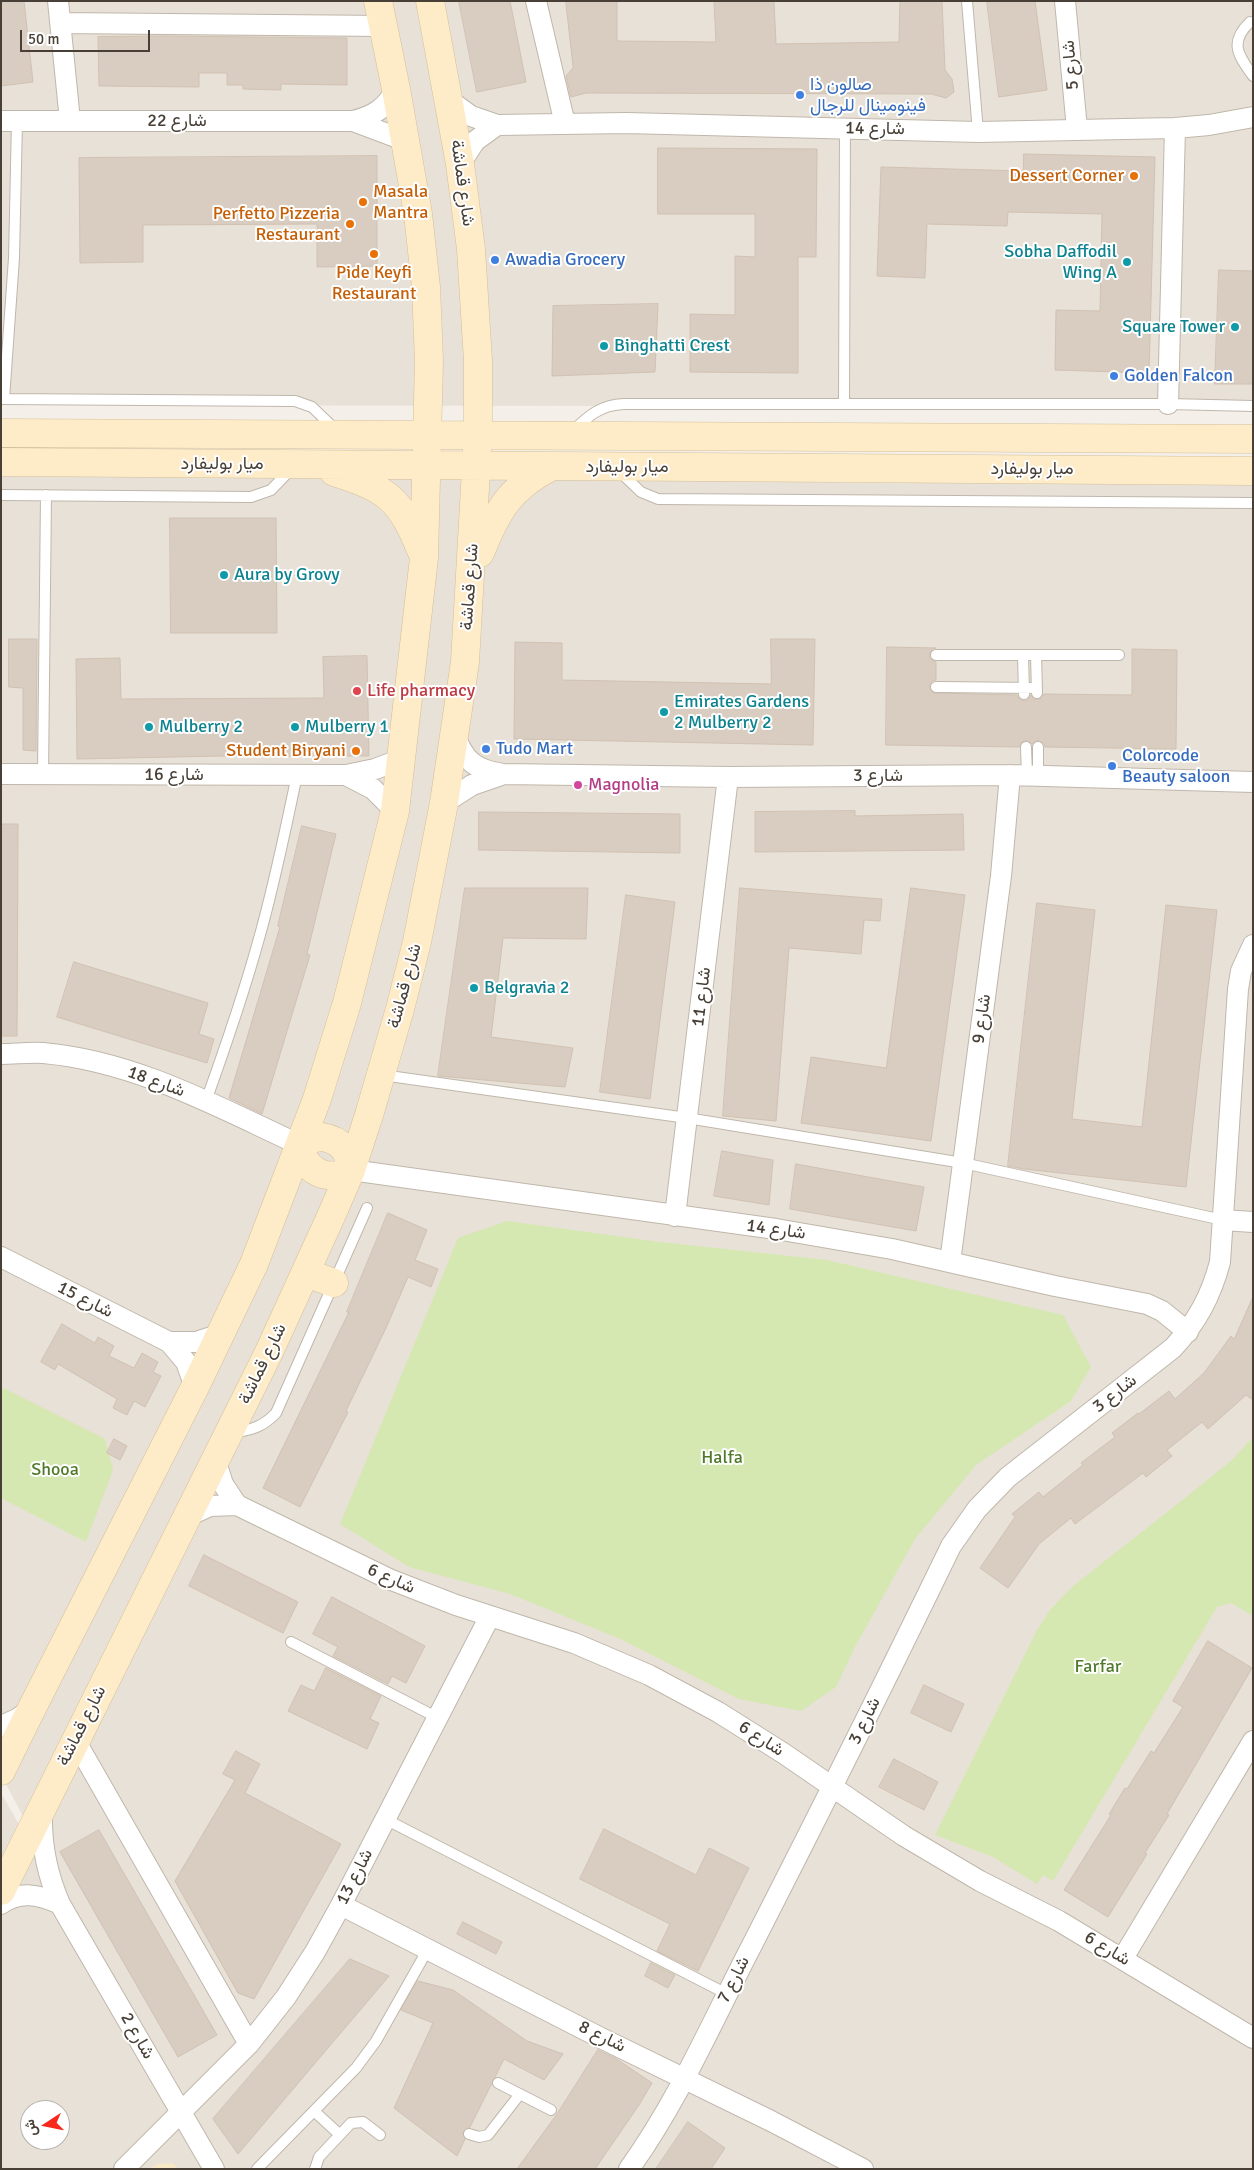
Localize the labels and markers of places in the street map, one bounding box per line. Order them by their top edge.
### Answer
place label: صالون ذا فينومينال للرجال [810,74,926,116]
marker: صالون ذا فينومينال للرجال [794,89,806,101]
place label: Dessert Corner [1009,165,1124,187]
marker: Dessert Corner [1128,170,1140,182]
place label: Masala Mantra [373,181,428,223]
marker: Masala Mantra [357,196,369,208]
place label: Perfetto Pizzeria Restaurant [213,203,340,245]
marker: Perfetto Pizzeria Restaurant [344,218,356,230]
place label: Sobha Daffodil Wing A [1004,241,1117,284]
marker: Pide Keyfi Restaurant [368,248,380,260]
place label: Awadia Grocery [505,249,625,271]
marker: Awadia Grocery [489,254,501,266]
marker: Sobha Daffodil Wing A [1121,256,1133,268]
place label: Pide Keyfi Restaurant [332,262,416,304]
place label: Square Tower [1122,316,1225,338]
marker: Square Tower [1229,321,1241,333]
place label: Binghatti Crest [614,335,730,357]
marker: Binghatti Crest [598,340,610,352]
place label: Golden Falcon [1124,365,1233,387]
marker: Golden Falcon [1108,370,1120,382]
place label: Aura by Grovy [234,564,340,586]
marker: Aura by Grovy [218,569,230,581]
place label: Life pharmacy [367,680,475,702]
marker: Life pharmacy [351,685,363,697]
place label: Emirates Gardens 2 Mulberry 2 [674,691,809,734]
marker: Emirates Gardens 2 Mulberry 2 [658,706,670,718]
place label: Mulberry 2 [159,716,243,738]
place label: Mulberry 1 [305,716,389,738]
marker: Mulberry 2 [143,721,155,733]
marker: Mulberry 1 [289,721,301,733]
place label: Tudo Mart [496,738,573,760]
place label: Student Biryani [226,740,346,762]
marker: Tudo Mart [480,743,492,755]
marker: Student Biryani [350,745,362,757]
place label: Colorcode Beauty saloon [1122,745,1230,788]
marker: Colorcode Beauty saloon [1106,760,1118,772]
place label: Magnolia [588,774,659,796]
marker: Magnolia [572,779,584,791]
place label: Belgravia 2 [484,977,570,999]
marker: Belgravia 2 [468,982,480,994]

